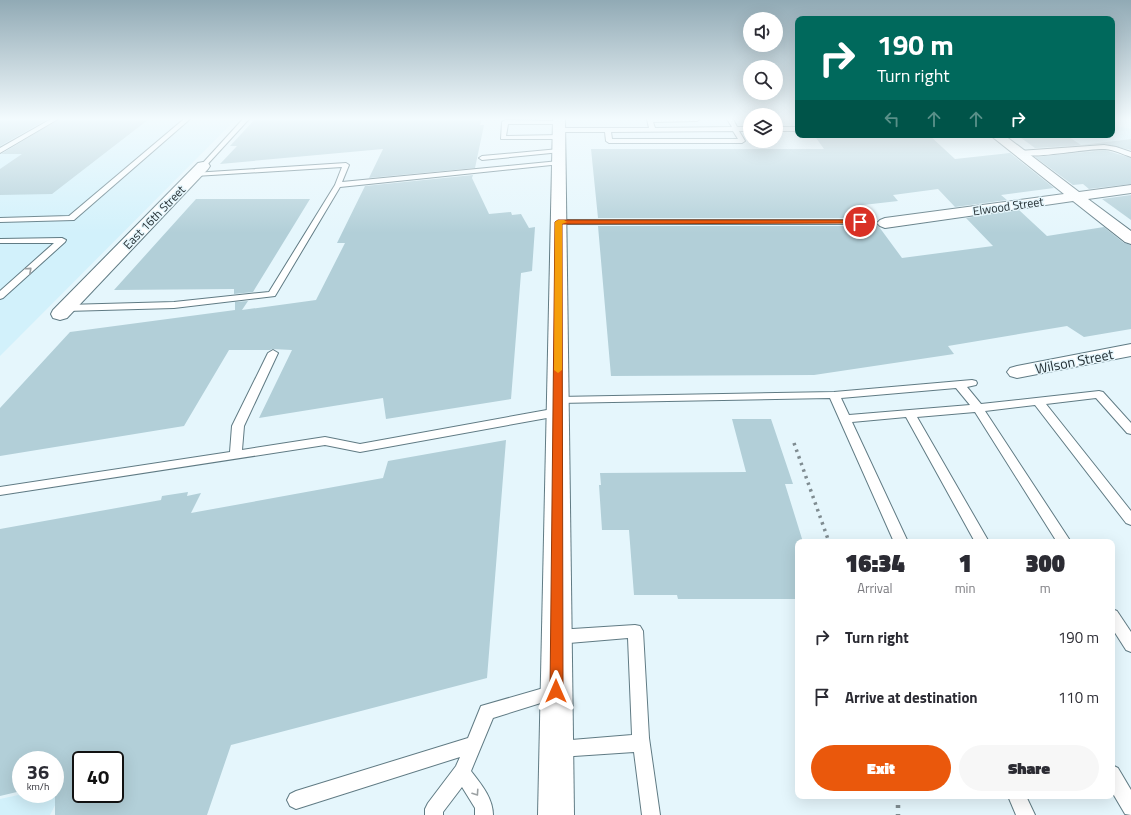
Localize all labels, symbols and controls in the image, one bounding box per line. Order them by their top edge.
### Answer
map controls [743,12,783,148]
button: sound [743,12,783,52]
text: 190 m [877,23,954,66]
icon: right [811,32,863,84]
button: search [743,60,783,100]
text: Turn right [877,62,950,89]
button: layers [743,108,783,148]
icon: left [881,108,903,130]
icon: ahead [923,108,945,130]
icon: ahead [965,108,987,130]
icon: right [1007,108,1029,130]
street label: East 16th Street [118,180,190,253]
street label: Elwood Street [971,192,1045,220]
pin [843,205,877,239]
icon: arrive [849,211,871,233]
one-way arrow [24,267,32,274]
street label: Wilson Street [1033,343,1115,379]
text: 16:34 [845,545,905,581]
text: 1 [958,545,972,581]
text: 300 [1025,545,1065,581]
text: Arrival [857,578,892,598]
text: min [955,578,975,598]
text: m [1040,578,1051,598]
icon: right [811,626,833,648]
text: Turn right [845,626,909,649]
text: 190 m [1058,626,1099,649]
position arrow [535,670,577,712]
icon: arrive [811,686,833,708]
text: Arrive at destination [845,686,978,709]
text: 110 m [1058,686,1099,709]
button: Exit [811,745,951,791]
button: Share [959,745,1099,791]
speed limit sign: 40 [72,751,124,803]
text: 36 [27,756,49,787]
text: km/h [27,779,49,794]
one-way arrow [471,789,478,796]

